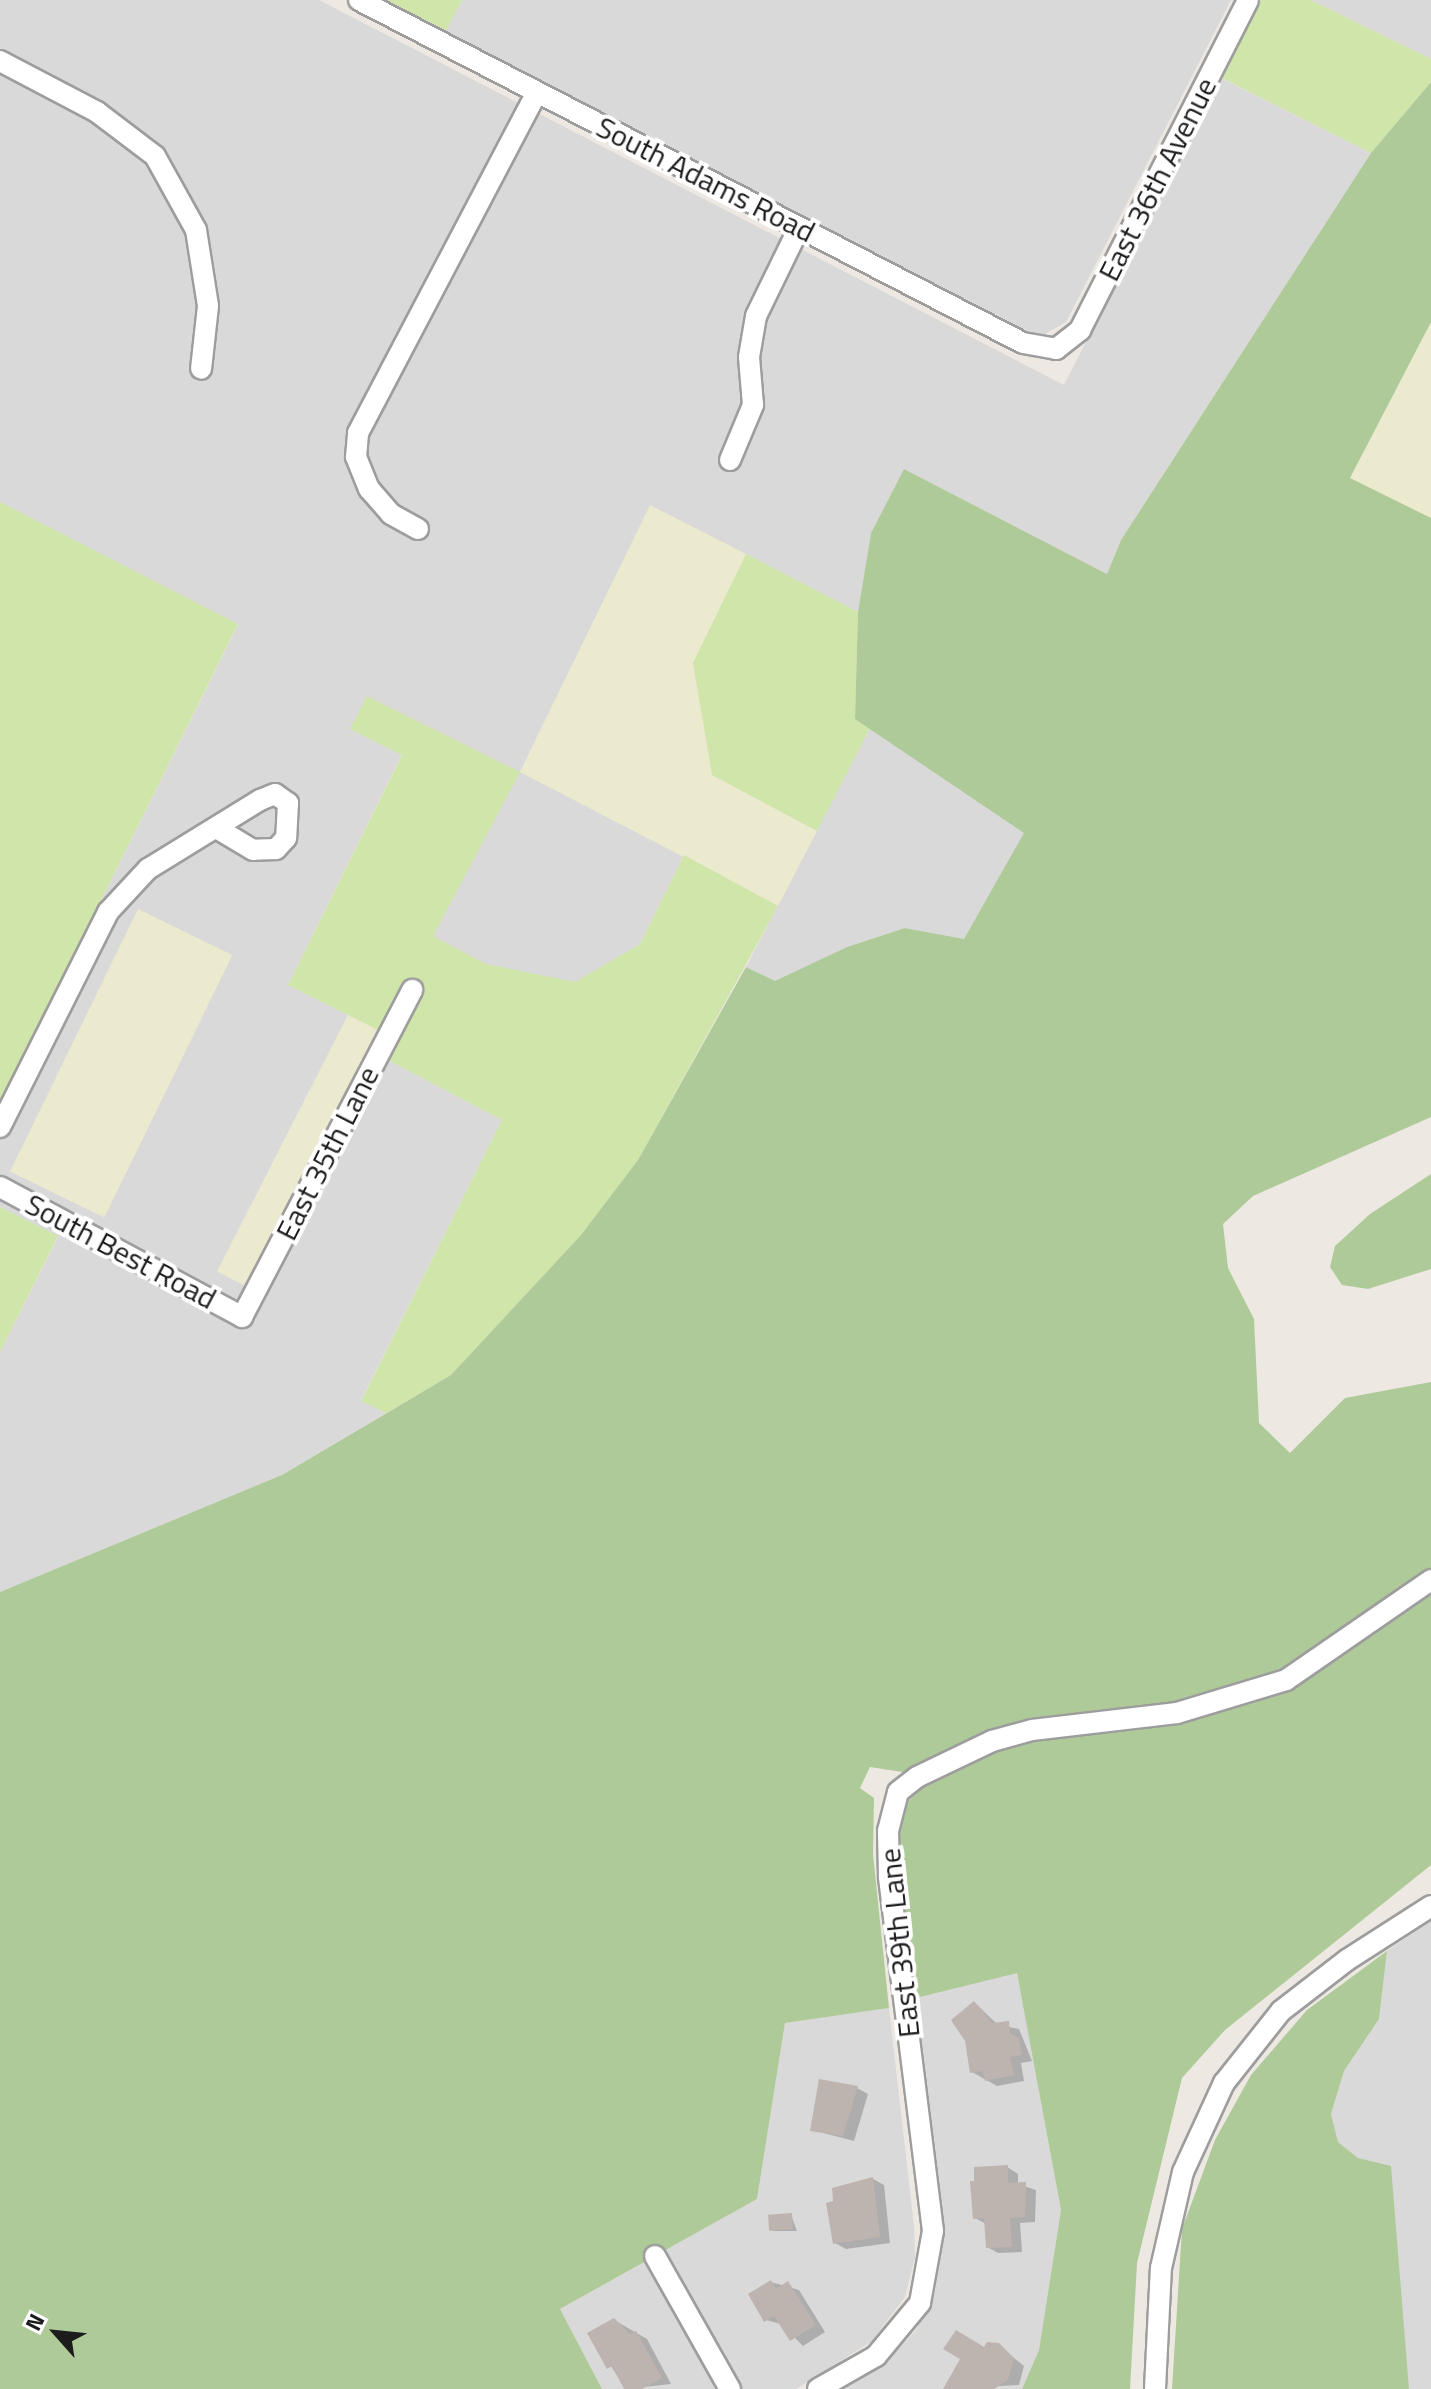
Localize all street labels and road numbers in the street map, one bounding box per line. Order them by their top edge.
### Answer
street label: East 36th Avenue [1090,71,1224,287]
street label: South Adams Road [591,108,821,250]
street label: East 35th Lane [268,1060,386,1246]
street label: South Best Road [19,1186,223,1316]
street label: East 39th Lane [871,1847,927,2039]

